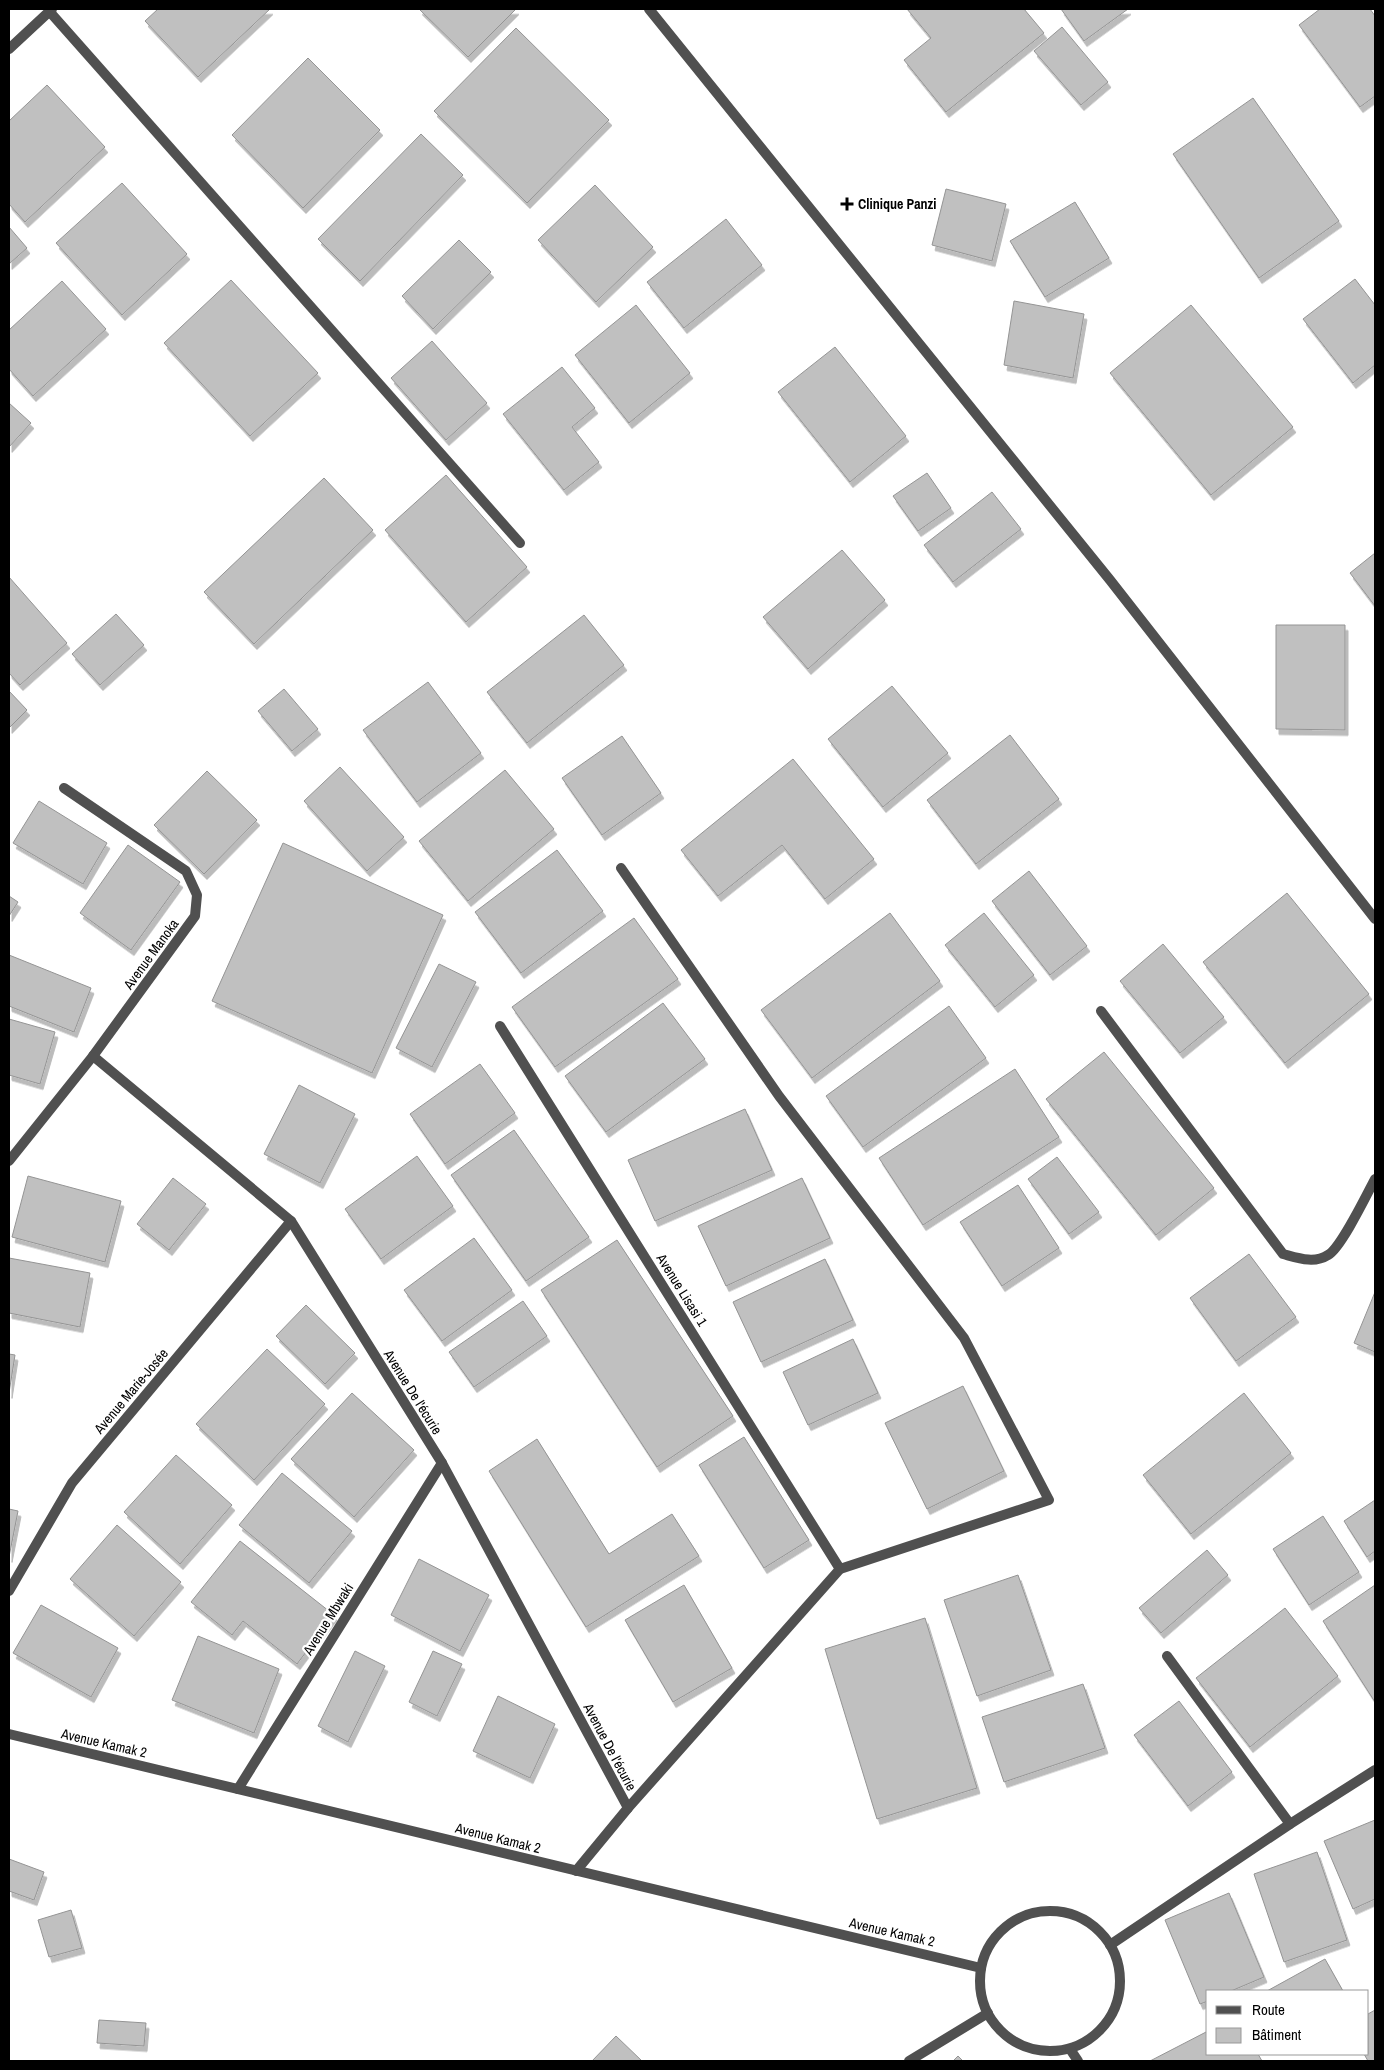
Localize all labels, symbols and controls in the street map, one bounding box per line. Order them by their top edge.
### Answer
place label: Clinique Panzi [858,195,936,213]
marker: Clinique Panzi [840,197,854,211]
street label: Avenue Manoka [119,915,183,994]
street label: Avenue Lisasi 1 [652,1250,712,1330]
street label: Avenue Marie-Josée [89,1345,172,1438]
street label: Avenue De l'écurie [379,1345,446,1438]
street label: Avenue Mbwaki [298,1580,357,1659]
street label: Avenue De l'écurie [579,1699,641,1794]
street label: Avenue Kamak 2 [59,1724,149,1762]
street label: Avenue Kamak 2 [453,1818,542,1857]
street label: Avenue Kamak 2 [847,1913,937,1951]
legend [1206,1990,1369,2055]
text: Route [1252,1999,1285,2020]
text: Bâtiment [1252,2024,1302,2045]

